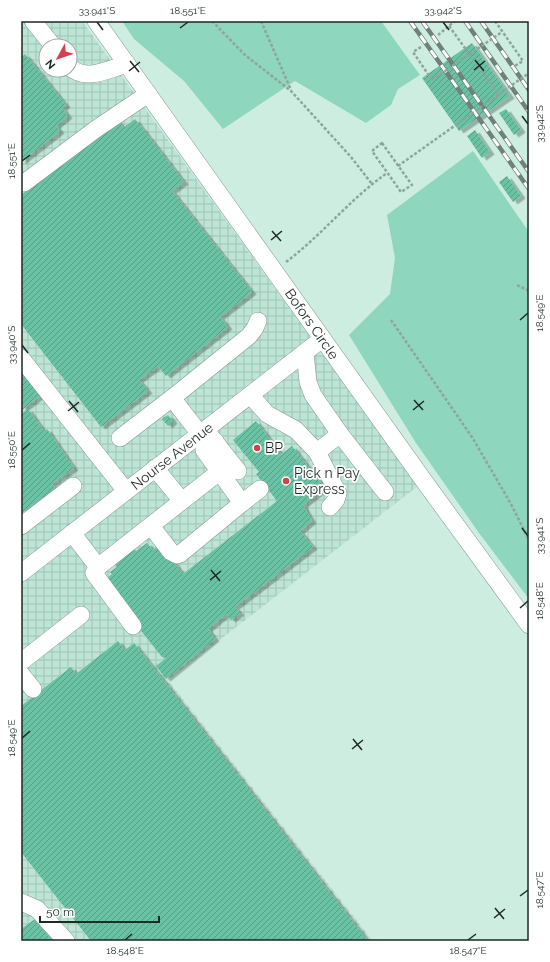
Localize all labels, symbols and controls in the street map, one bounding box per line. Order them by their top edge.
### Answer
text: 33.941°S [79,5,115,16]
text: 18.551°E [170,5,206,16]
text: 33.942°S [424,5,462,16]
north arrow [38,38,78,78]
text: N [43,57,58,72]
text: 33.942°S [534,105,545,143]
text: 18.551°E [6,143,17,179]
street label: Bofors Circle [282,286,342,362]
text: 18.549°E [534,294,545,332]
text: 33.940°S [6,326,17,364]
street label: Nourse Avenue [128,419,216,493]
text: 18.550°E [6,431,17,469]
place label: BP [265,440,283,456]
marker: BP [252,443,262,453]
place label: Pick n Pay Express [294,465,360,497]
marker: Pick n Pay Express [281,476,291,486]
text: 33.941°S [534,518,545,554]
text: 18.548°E [534,582,545,620]
text: 18.549°E [6,719,17,757]
text: 18.547°E [534,871,545,909]
scale bar [40,898,159,924]
text: 50 m [46,905,74,919]
text: 18.548°E [106,945,144,956]
text: 18.547°E [449,945,487,956]

